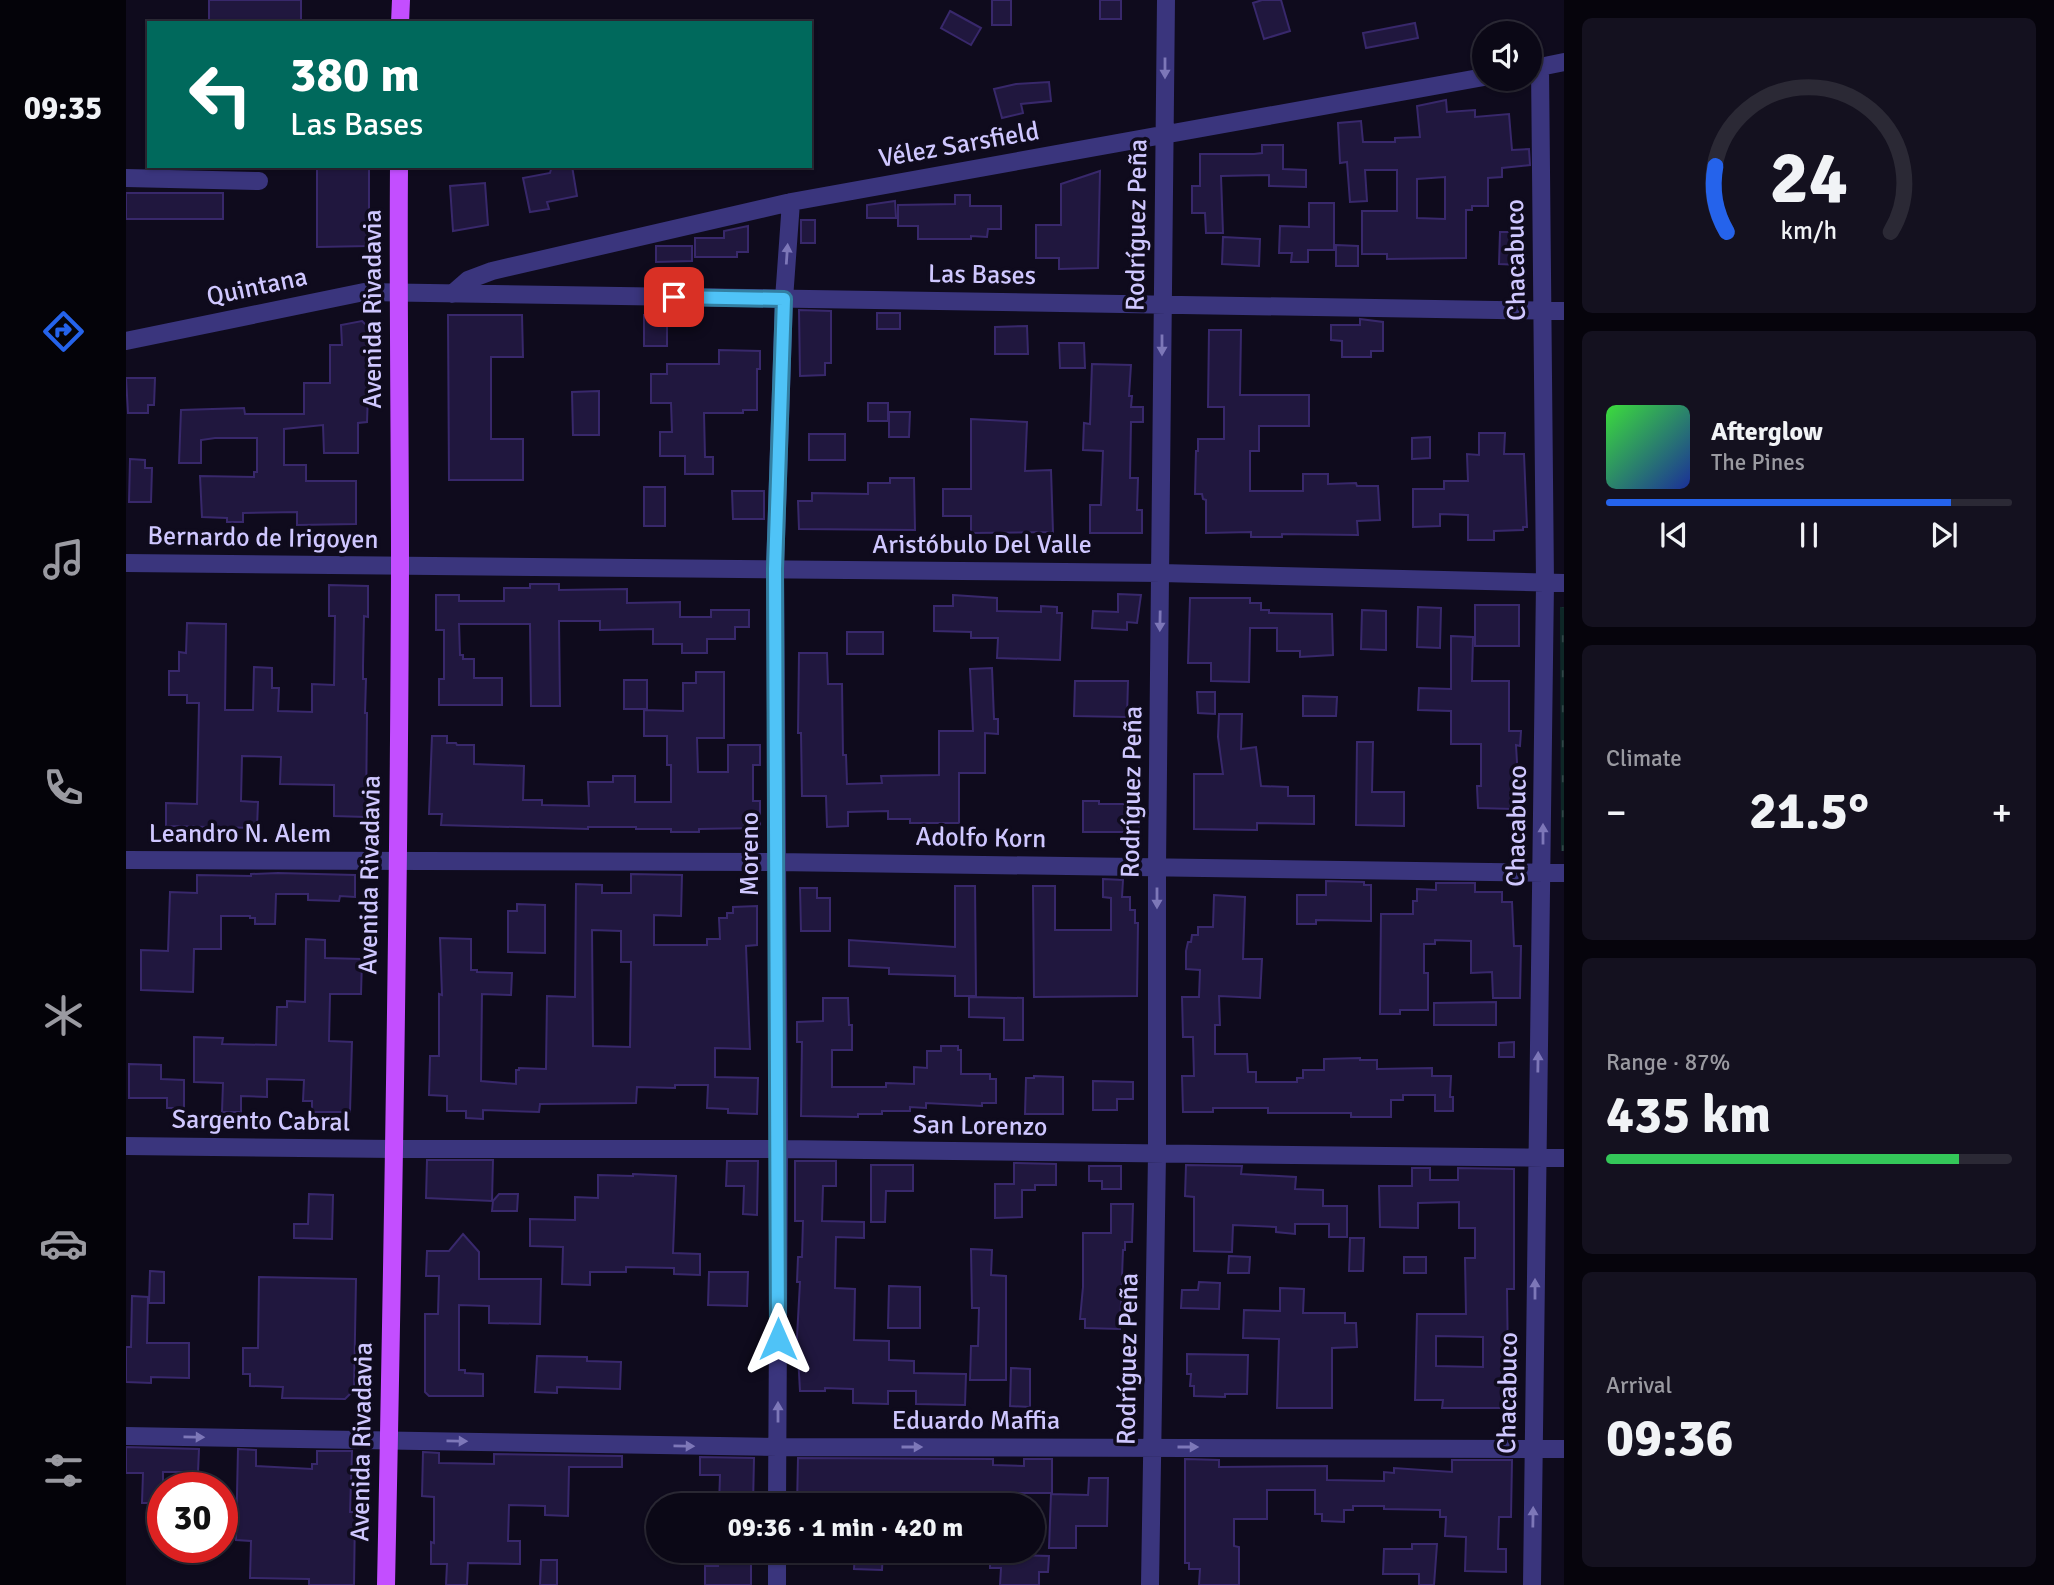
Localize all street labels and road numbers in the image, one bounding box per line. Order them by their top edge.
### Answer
street label: Vélez Sarsfield [876,115,1042,175]
street label: Rodríguez Peña [1119,139,1155,311]
street label: Chacabuco [1499,199,1533,321]
street label: Avenida Rivadavia [357,209,389,409]
street label: Las Bases [928,258,1036,292]
street label: Quintana [204,261,310,313]
street label: Bernardo de Irigoyen [147,520,379,556]
street label: Aristóbulo Del Valle [872,529,1092,561]
street label: Rodríguez Peña [1114,706,1150,878]
street label: Chacabuco [1500,765,1534,887]
street label: Avenida Rivadavia [352,775,388,975]
street label: Moreno [734,812,766,896]
street label: Leandro N. Alem [149,818,331,850]
street label: Adolfo Korn [915,821,1047,855]
street label: Sargento Cabral [171,1103,351,1139]
street label: San Lorenzo [912,1109,1048,1143]
street label: Rodríguez Peña [1110,1273,1146,1445]
street label: Chacabuco [1491,1332,1525,1454]
street label: Avenida Rivadavia [344,1342,380,1542]
street label: Eduardo Maffia [892,1405,1060,1437]

